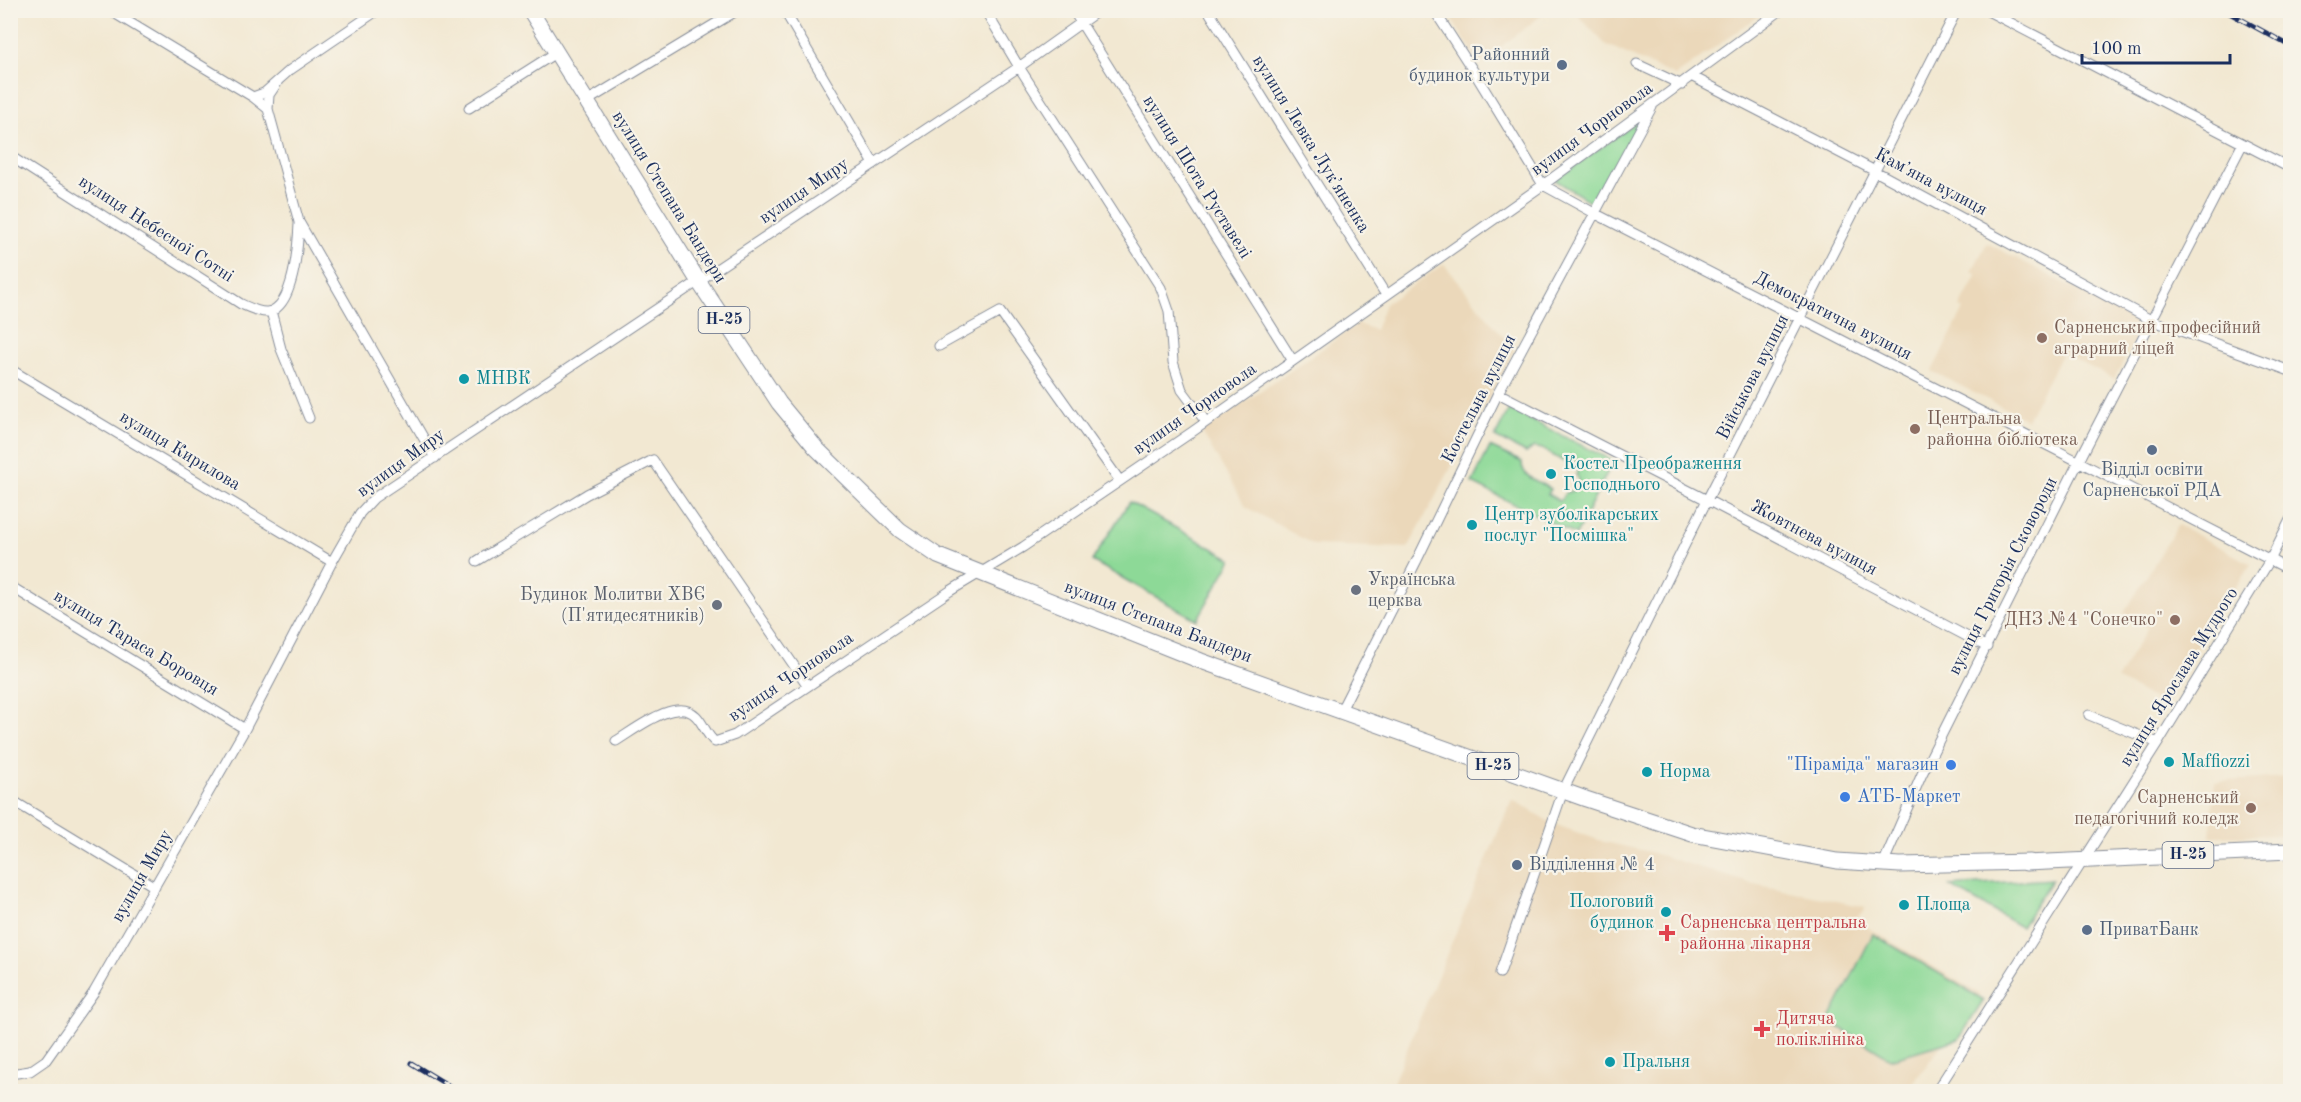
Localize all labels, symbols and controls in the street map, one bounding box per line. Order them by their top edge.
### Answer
scale bar [2082,27,2230,65]
text: 100 m [2091,40,2142,58]
place label: Районний будинок культури [1409,46,1550,85]
street label: вулиця Левка Лукʼяненка [1249,52,1373,236]
marker: Районний будинок культури [1555,58,1569,72]
street label: вулиця Чорновола [1528,79,1656,179]
street label: вулиця Шота Руставелі [1139,92,1255,262]
street label: вулиця Степана Бандери [609,108,729,286]
street label: Камʼяна вулиця [1872,145,1990,219]
street label: вулиця Миру [756,154,852,227]
street label: вулиця Небесної Сотні [75,172,237,286]
street label: Демократична вулиця [1751,268,1915,364]
road number: Н-25 [698,307,750,333]
street label: Військова вулиця [1714,311,1792,443]
place label: Сарненський професійний аграрний ліцей [2054,319,2261,358]
marker: Сарненський професійний аграрний ліцей [2035,331,2049,345]
street label: Костельна вулиця [1439,332,1519,466]
street label: вулиця Чорновола [1130,360,1260,458]
place label: МНВК [476,370,531,388]
marker: МНВК [457,372,471,386]
street label: вулиця Кирилова [116,408,244,494]
place label: Центральна районна бібліотека [1927,410,2078,449]
marker: Центральна районна бібліотека [1908,422,1922,436]
street label: вулиця Миру [354,425,448,501]
marker: Відділ освіти Сарненської РДА [2145,443,2159,457]
place label: Костел Преображення Господнього [1563,455,1742,494]
place label: Відділ освіти Сарненської РДА [2082,461,2222,500]
marker: Костел Преображення Господнього [1544,467,1558,481]
street label: вулиця Григорія Сковороди [1945,474,2061,678]
street label: Жовтнева вулиця [1748,497,1880,579]
place label: Центр зуболікарських послуг "Посмішка" [1484,506,1659,545]
marker: Центр зуболікарських послуг "Посмішка" [1465,518,1479,532]
place label: Українська церква [1368,571,1456,610]
street label: вулиця Степана Бандери [1062,578,1254,666]
marker: Українська церква [1349,583,1363,597]
street label: вулиця Ярослава Мудрого [2117,584,2242,770]
place label: Будинок Молитви ХВЄ (П'ятидесятників) [520,586,705,625]
street label: вулиця Тараса Боровця [50,587,222,699]
marker: Будинок Молитви ХВЄ (П'ятидесятників) [710,598,724,612]
place label: ДНЗ №4 "Сонечко" [2004,611,2163,629]
marker: ДНЗ №4 "Сонечко" [2168,613,2182,627]
street label: вулиця Чорновола [725,629,857,725]
road number: Н-25 [1468,753,1518,779]
place label: Maffiozzi [2181,753,2250,771]
marker: Maffiozzi [2162,755,2176,769]
place label: "Піраміда" магазин [1787,756,1939,774]
marker: "Піраміда" магазин [1944,758,1958,772]
place label: Норма [1659,763,1711,781]
marker: Норма [1640,765,1654,779]
place label: АТБ-Маркет [1857,788,1961,806]
place label: Сарненський педагогічний коледж [2074,789,2239,828]
marker: АТБ-Маркет [1838,790,1852,804]
marker: Сарненський педагогічний коледж [2244,801,2258,815]
street label: вулиця Миру [108,826,176,925]
road number: Н-25 [2162,842,2214,868]
place label: Відділення № 4 [1529,856,1655,874]
marker: Відділення № 4 [1510,858,1524,872]
place label: Пологовий будинок [1569,893,1654,932]
place label: Площа [1916,896,1971,914]
marker: Площа [1897,898,1911,912]
marker: Пологовий будинок [1659,905,1673,919]
place label: Сарненська центральна районна лікарня [1680,914,1867,953]
place label: ПриватБанк [2099,921,2199,939]
marker: ПриватБанк [2080,923,2094,937]
marker: Сарненська центральна районна лікарня [1658,924,1676,942]
place label: Дитяча поліклініка [1776,1010,1864,1049]
marker: Дитяча поліклініка [1753,1020,1771,1038]
place label: Пральня [1622,1053,1690,1071]
marker: Пральня [1603,1055,1617,1069]

